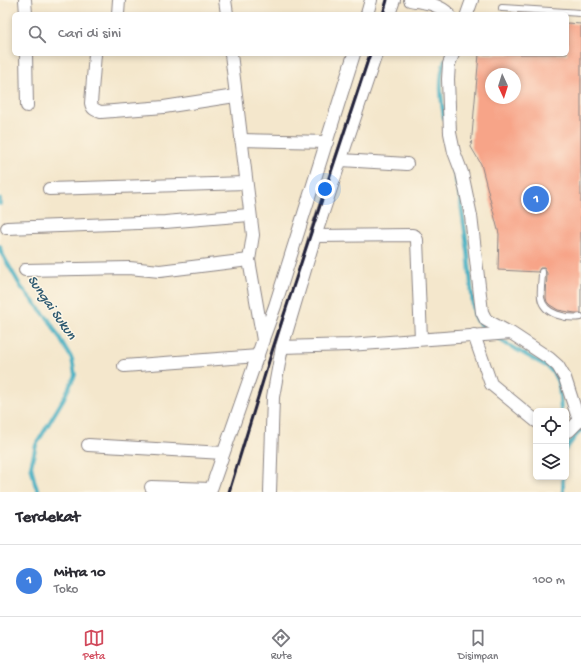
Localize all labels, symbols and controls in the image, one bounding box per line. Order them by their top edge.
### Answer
search box [12,12,569,56]
icon: search [26,23,48,45]
text: Cari di sini [58,25,121,43]
north arrow [485,68,521,104]
your location [315,179,335,199]
pin: 1 [523,184,549,214]
water label: Sungai Sukun [23,273,79,344]
map controls [533,408,569,480]
button: locate [533,408,569,444]
button: layers [533,444,569,480]
text: Terdekat [16,508,80,528]
text: Mitra 10 [54,564,106,582]
text: 1 [26,573,32,588]
text: 100 m [533,573,565,588]
text: Toko [54,582,78,597]
tab: Peta [83,627,105,663]
tab: Rute [270,627,292,663]
tab: Disimpan [458,627,498,663]

